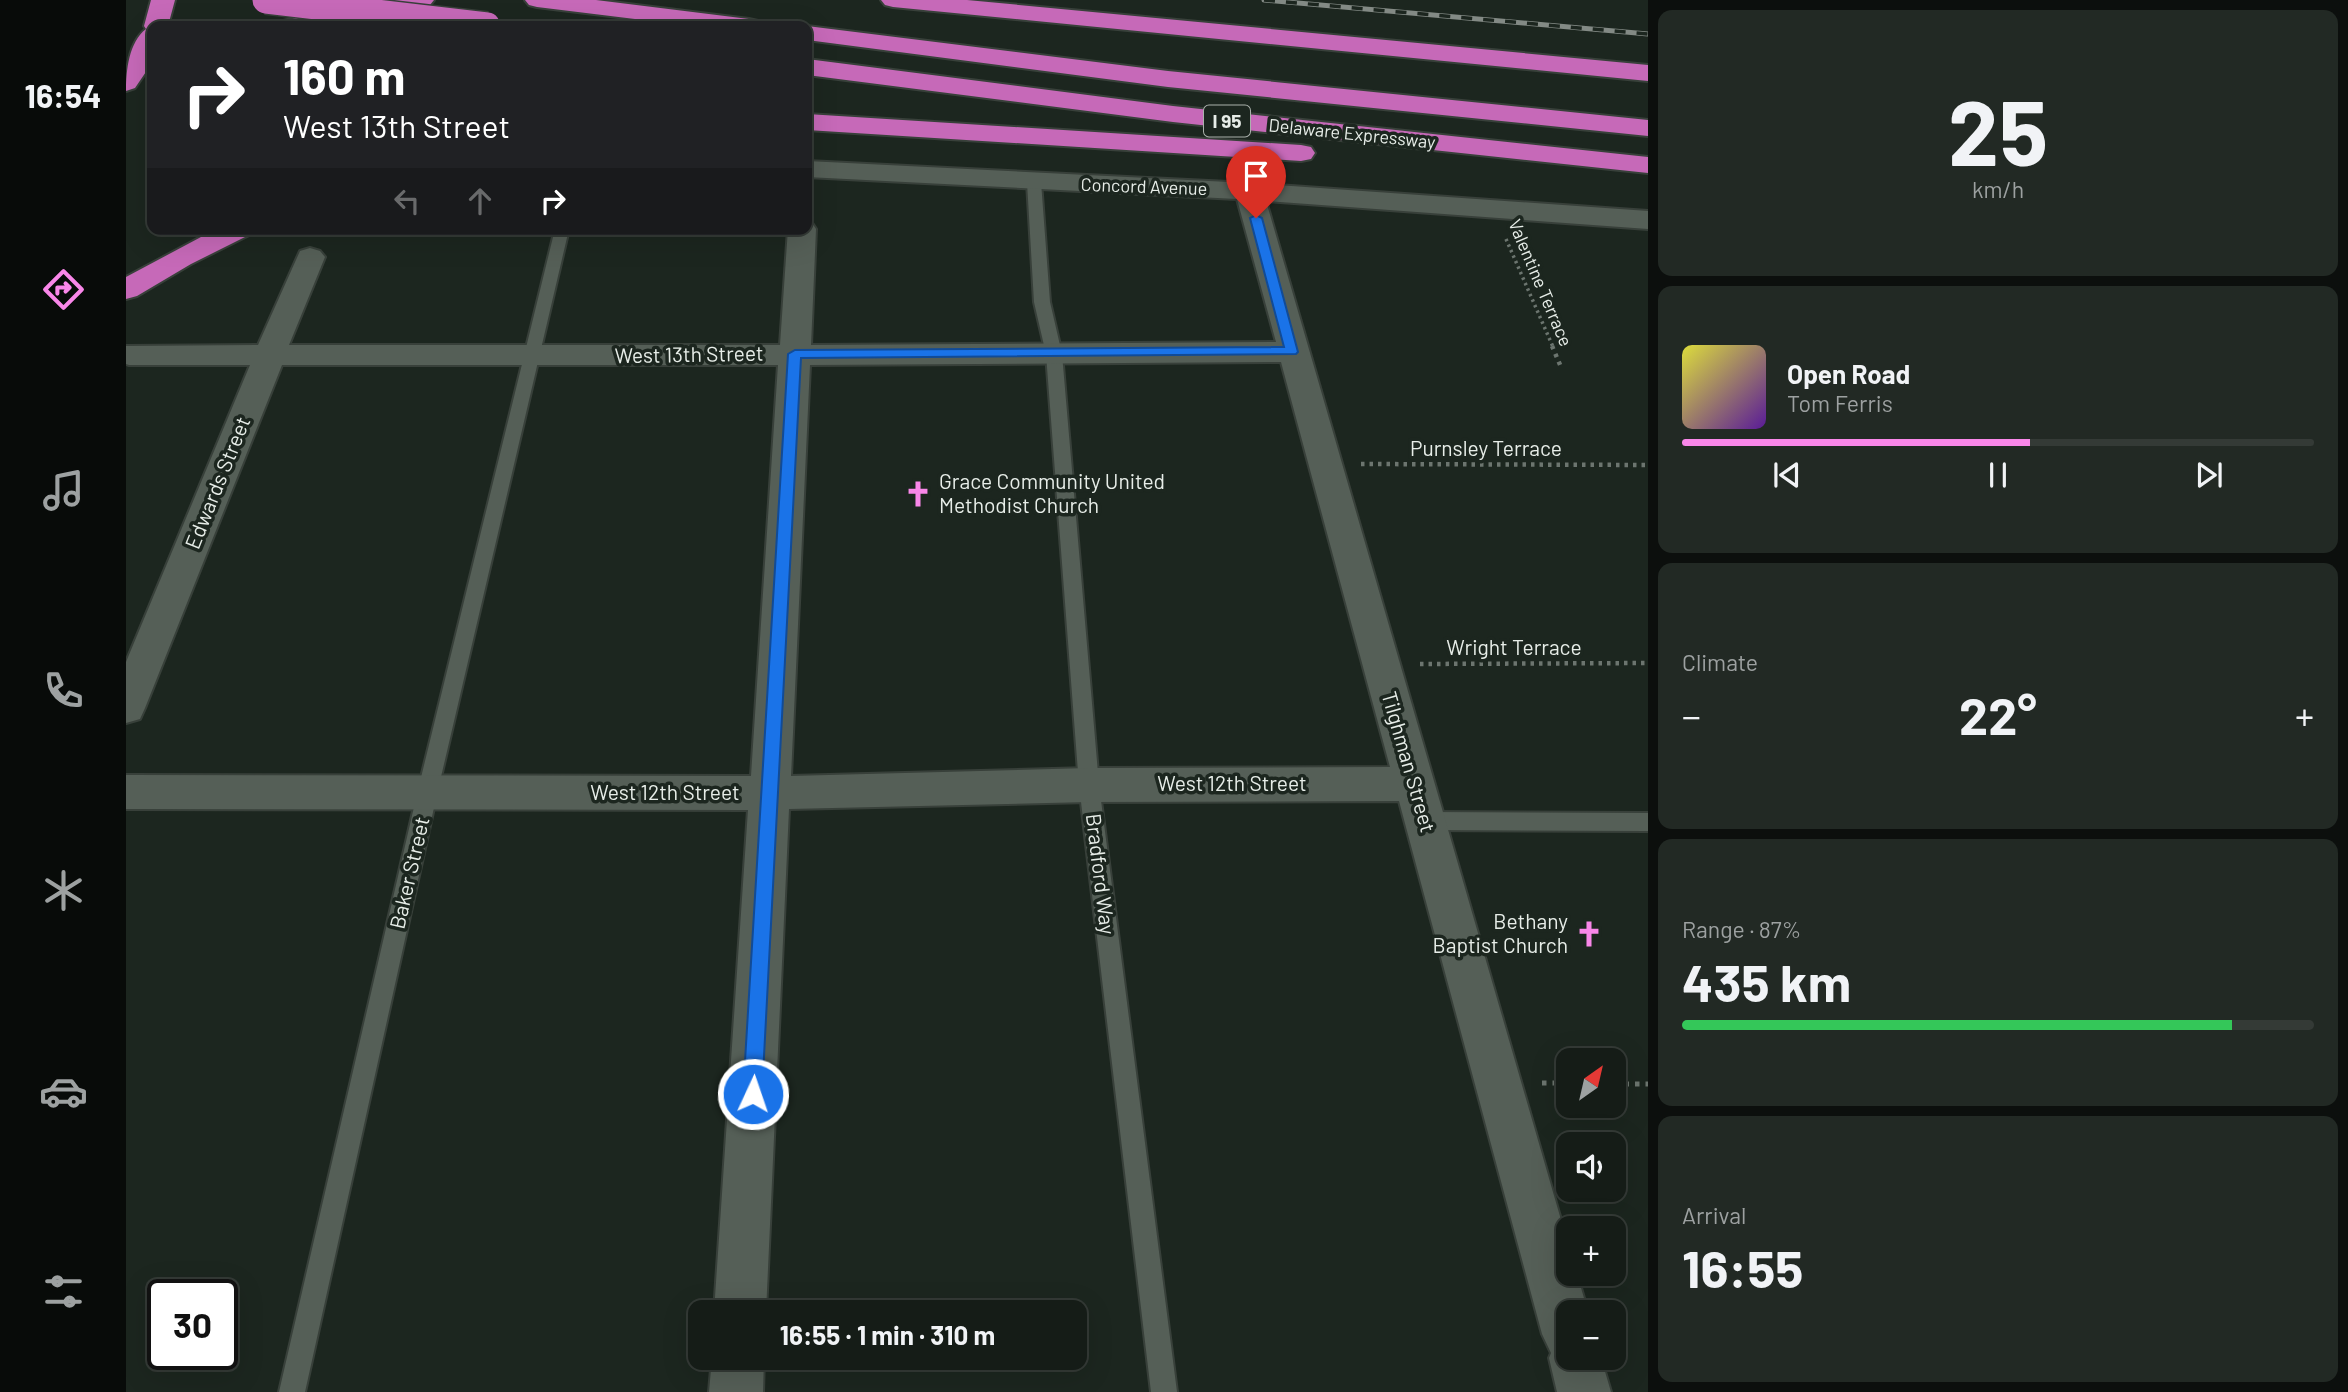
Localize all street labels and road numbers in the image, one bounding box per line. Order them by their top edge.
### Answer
road number: I 95 [1204,105,1250,136]
street label: Delaware Expressway [1268,113,1437,153]
street label: Concord Avenue [1080,173,1208,199]
street label: Valentine Terrace [1504,216,1578,350]
street label: West 13th Street [614,340,764,367]
street label: Edwards Street [179,413,255,552]
street label: Purnsley Terrace [1410,435,1562,460]
street label: Wright Terrace [1446,634,1582,659]
street label: Tilghman Street [1377,688,1441,835]
street label: West 12th Street [1157,770,1307,795]
street label: West 12th Street [590,779,740,804]
street label: Bradford Way [1082,812,1121,936]
street label: Baker Street [384,814,434,931]

